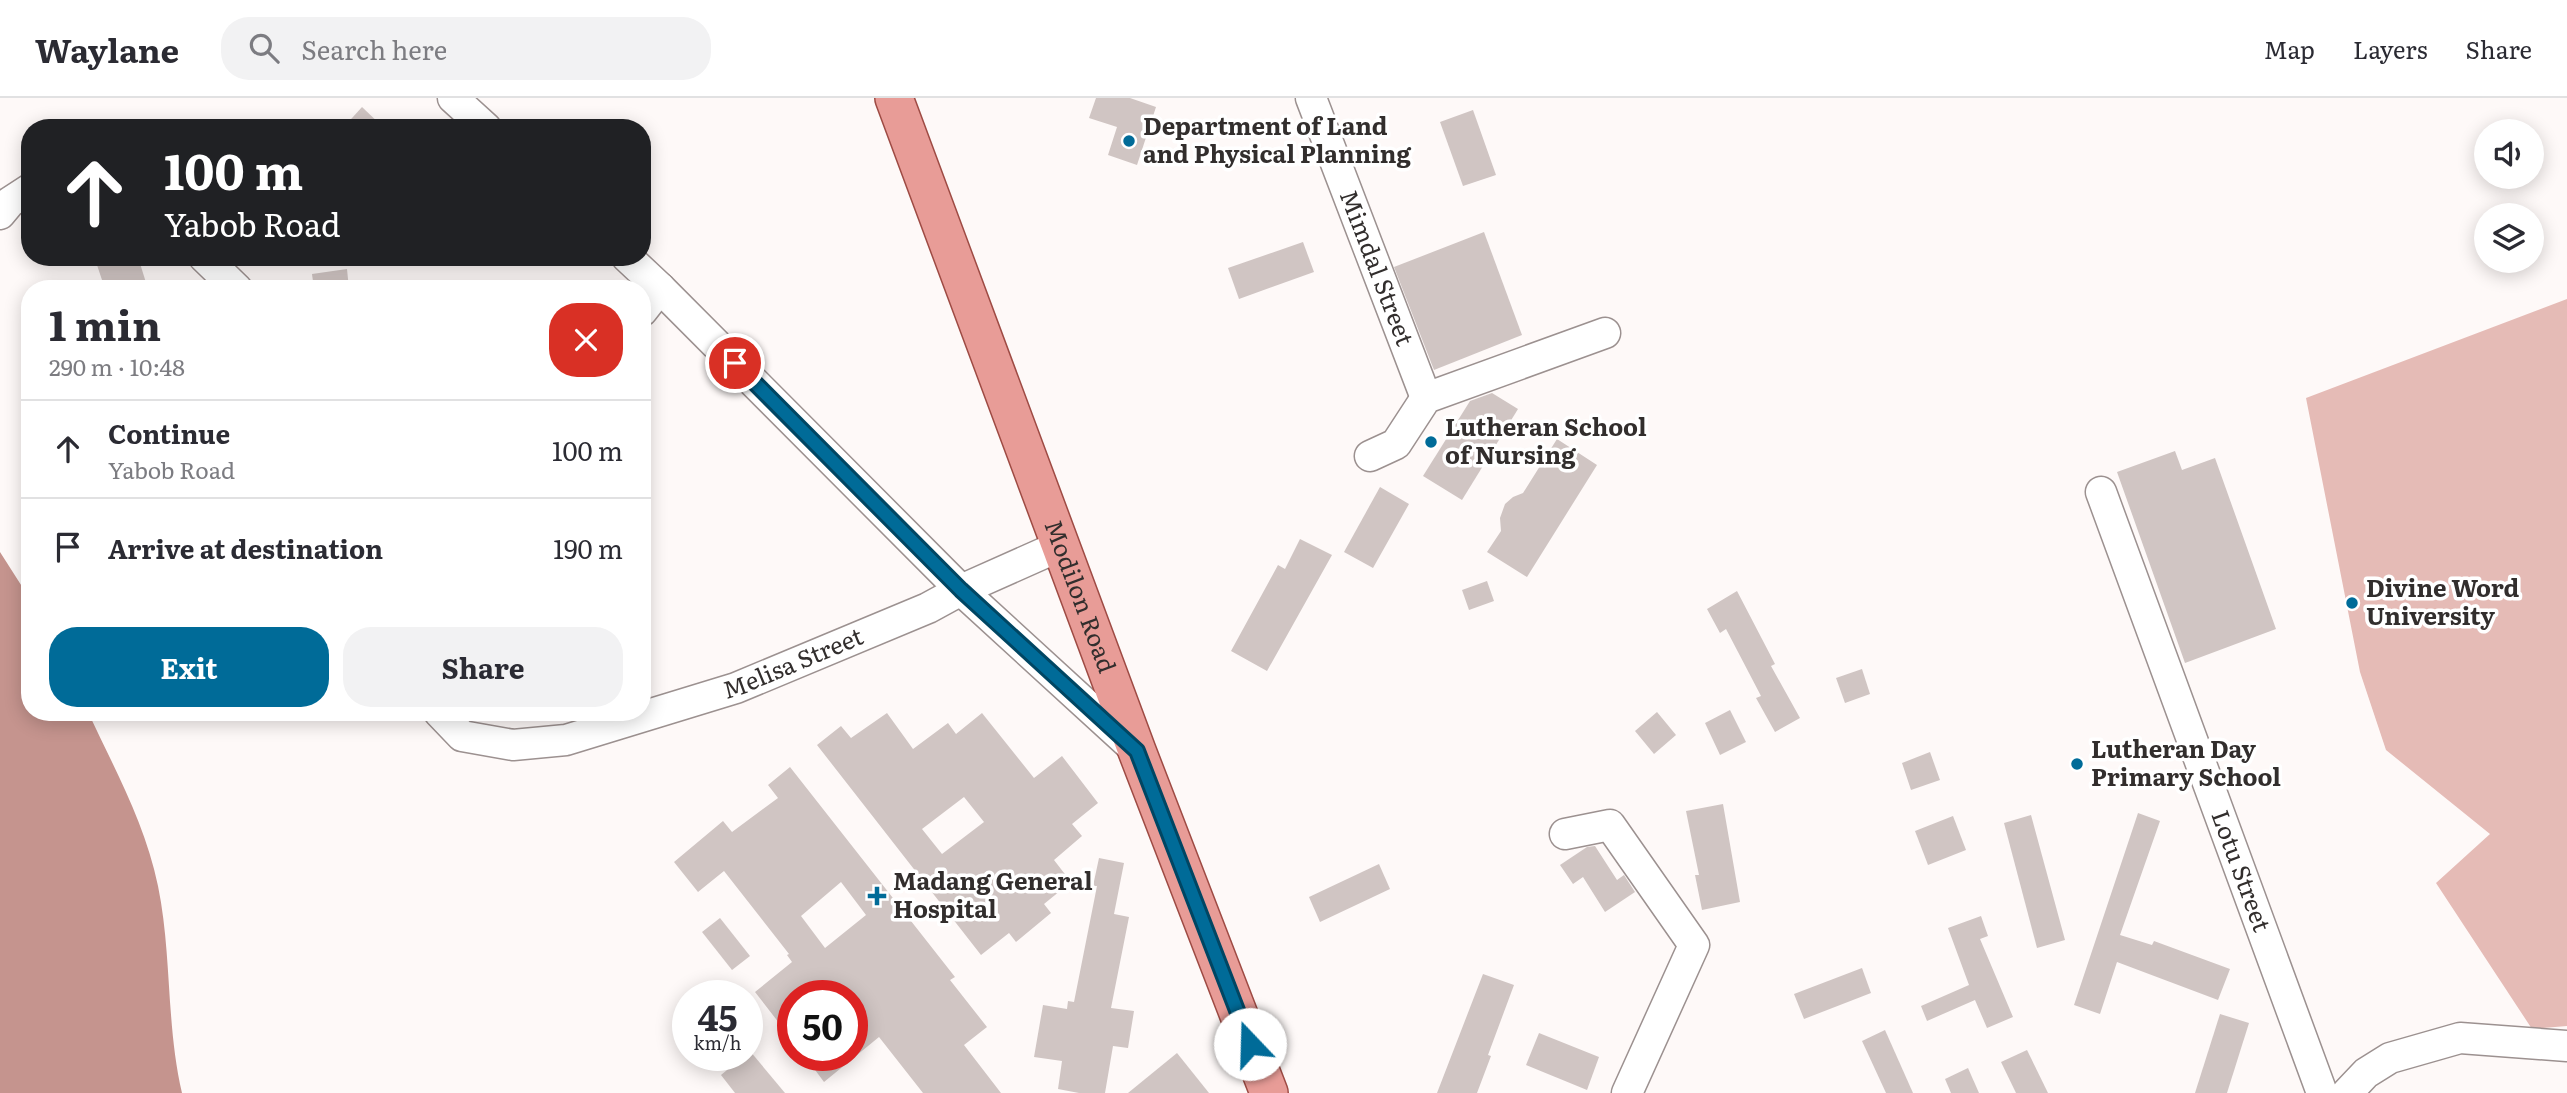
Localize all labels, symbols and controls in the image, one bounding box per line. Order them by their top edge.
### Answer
search box [221,17,711,80]
text: Waylane [35,24,179,73]
icon: search [245,29,283,67]
text: Search here [301,29,447,68]
text: Map [2264,31,2315,66]
text: Layers [2353,31,2427,66]
text: Share [2465,31,2532,66]
place label: Department of Land and Physical Planning [1143,107,1412,170]
map controls [2474,119,2544,273]
button: sound [2474,119,2544,189]
text: 100 m [164,132,303,205]
marker: Department of Land and Physical Planning [1121,133,1137,149]
icon: ahead [49,147,140,238]
street label: Mimdal Street [1333,184,1424,350]
text: Yabob Road [164,199,341,247]
button: layers [2474,203,2544,273]
text: 1 min [49,292,161,354]
button: close [549,303,623,377]
pin [705,333,765,393]
icon: arrive [716,344,754,382]
text: 290 m · 10:48 [49,349,185,383]
place label: Lutheran School of Nursing [1445,408,1647,471]
text: Continue [108,413,230,452]
icon: ahead [49,430,87,468]
text: 100 m [552,430,623,469]
marker: Lutheran School of Nursing [1423,434,1439,450]
text: Yabob Road [108,452,235,486]
street label: Modilon Road [1037,514,1126,678]
icon: arrive [49,528,87,566]
text: Arrive at destination [108,528,383,567]
text: 190 m [553,528,623,567]
place label: Divine Word University [2366,569,2520,632]
marker: Divine Word University [2344,595,2360,611]
street label: Melisa Street [718,617,868,706]
button: Exit [49,627,329,707]
button: Share [343,627,623,707]
place label: Lutheran Day Primary School [2091,730,2281,793]
marker: Lutheran Day Primary School [2069,756,2085,772]
street label: Lotu Street [2204,805,2281,936]
place label: Madang General Hospital [893,862,1093,925]
marker: Madang General Hospital [867,886,887,906]
speed limit sign: 50 [777,980,868,1071]
text: 45 [697,990,738,1042]
position arrow [1213,1007,1287,1081]
text: km/h [694,1029,741,1056]

